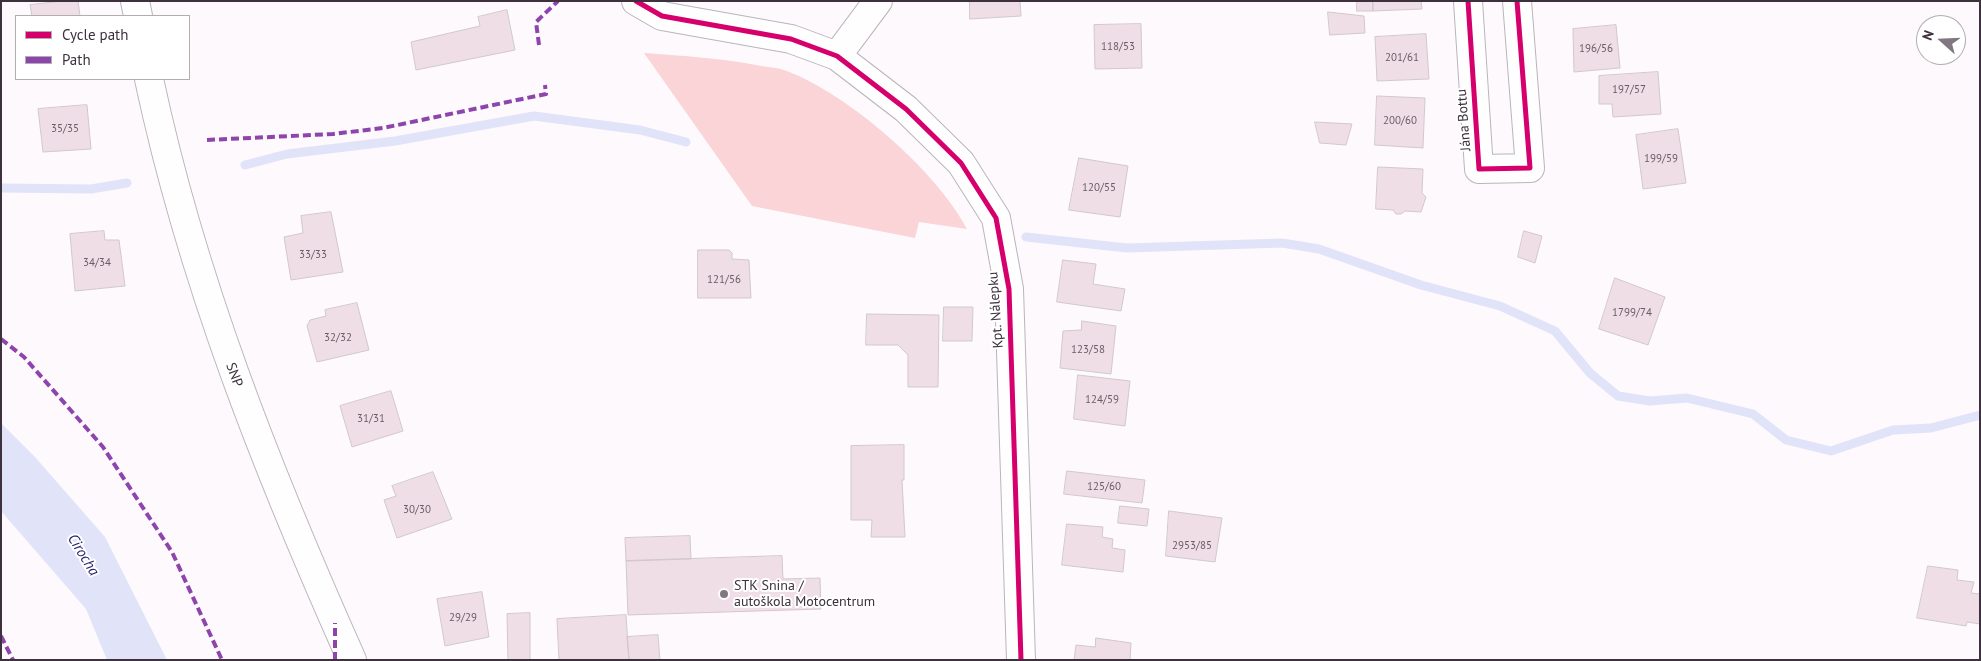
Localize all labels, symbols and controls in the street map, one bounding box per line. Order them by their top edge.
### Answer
legend [15,15,190,80]
north arrow [1916,15,1966,65]
text: Cycle path [62,25,128,44]
text: N [1918,28,1938,43]
house number: 118/53 [1101,40,1135,54]
house number: 196/56 [1579,42,1613,56]
text: Path [62,50,91,69]
house number: 201/61 [1385,51,1419,65]
house number: 197/57 [1612,83,1646,97]
street label: Jána Bottu [1453,88,1475,152]
house number: 200/60 [1383,114,1417,128]
house number: 35/35 [51,122,79,136]
house number: 199/59 [1644,152,1678,166]
house number: 120/55 [1082,181,1116,195]
house number: 33/33 [299,248,327,262]
house number: 34/34 [83,256,111,270]
street label: Kpt. Nálepku [985,271,1007,349]
house number: 121/56 [707,273,741,287]
house number: 1799/74 [1612,306,1652,320]
house number: 32/32 [324,331,352,345]
house number: 123/58 [1071,343,1105,357]
street label: SNP [222,361,246,389]
house number: 124/59 [1085,393,1119,407]
house number: 31/31 [357,412,385,426]
house number: 125/60 [1087,480,1121,494]
house number: 30/30 [403,503,431,517]
water label: Cirocha [63,531,103,579]
house number: 2953/85 [1172,539,1212,553]
place label: STK Snina / autoškola Motocentrum [734,578,875,610]
marker: STK Snina / autoškola Motocentrum [718,588,730,600]
house number: 29/29 [449,611,477,625]

